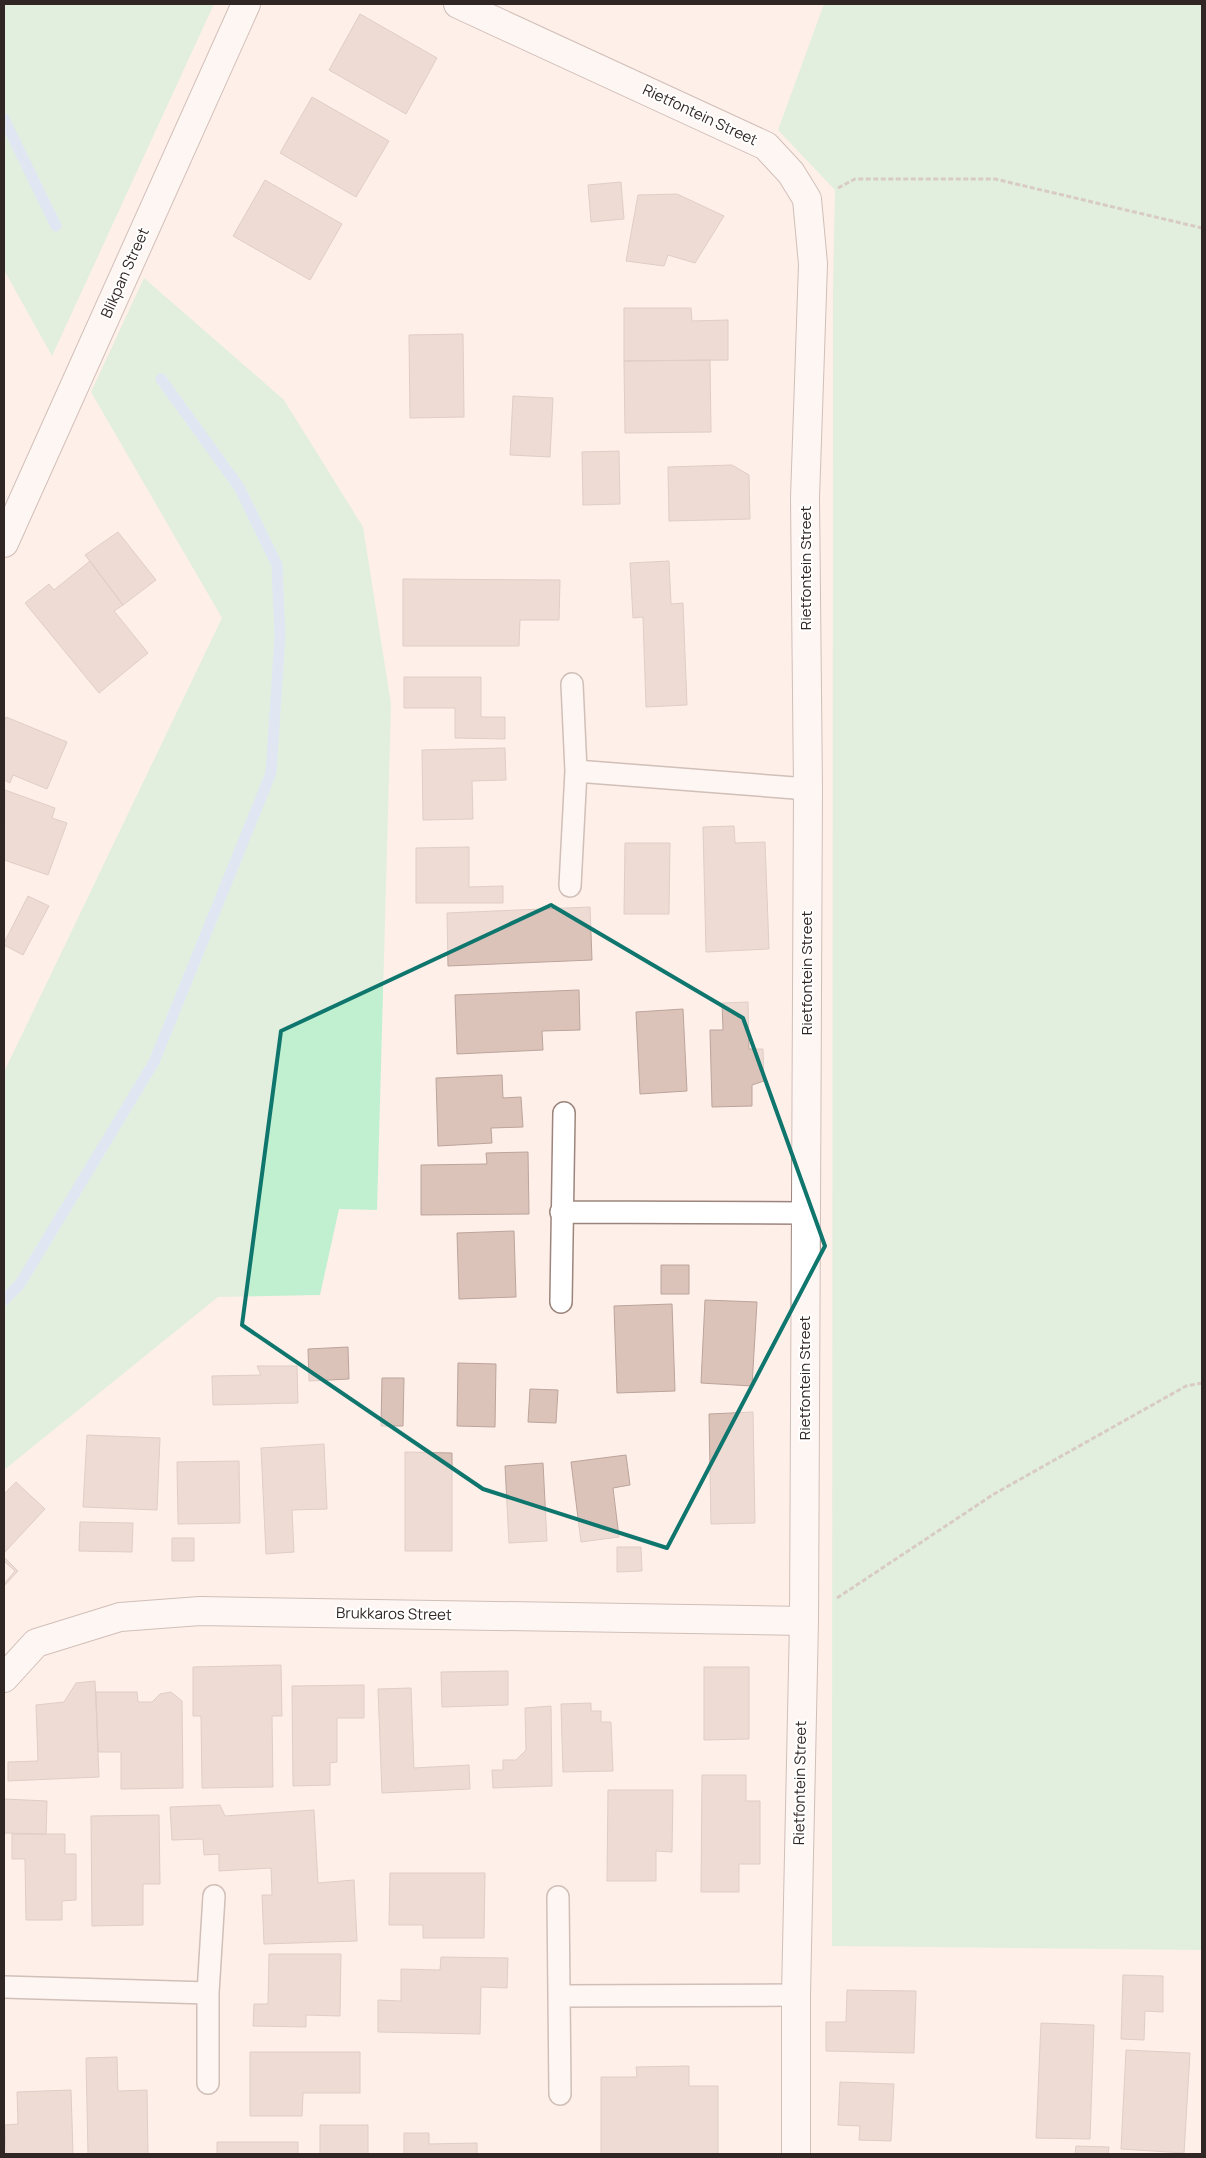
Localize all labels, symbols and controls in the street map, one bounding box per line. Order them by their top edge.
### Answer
street label: Rietfontein Street [639,79,761,150]
street label: Blikpan Street [95,224,154,321]
street label: Rietfontein Street [795,506,816,630]
street label: Rietfontein Street [796,911,817,1035]
street label: Rietfontein Street [794,1316,815,1440]
street label: Brukkaros Street [336,1602,452,1625]
street label: Rietfontein Street [788,1721,811,1845]

